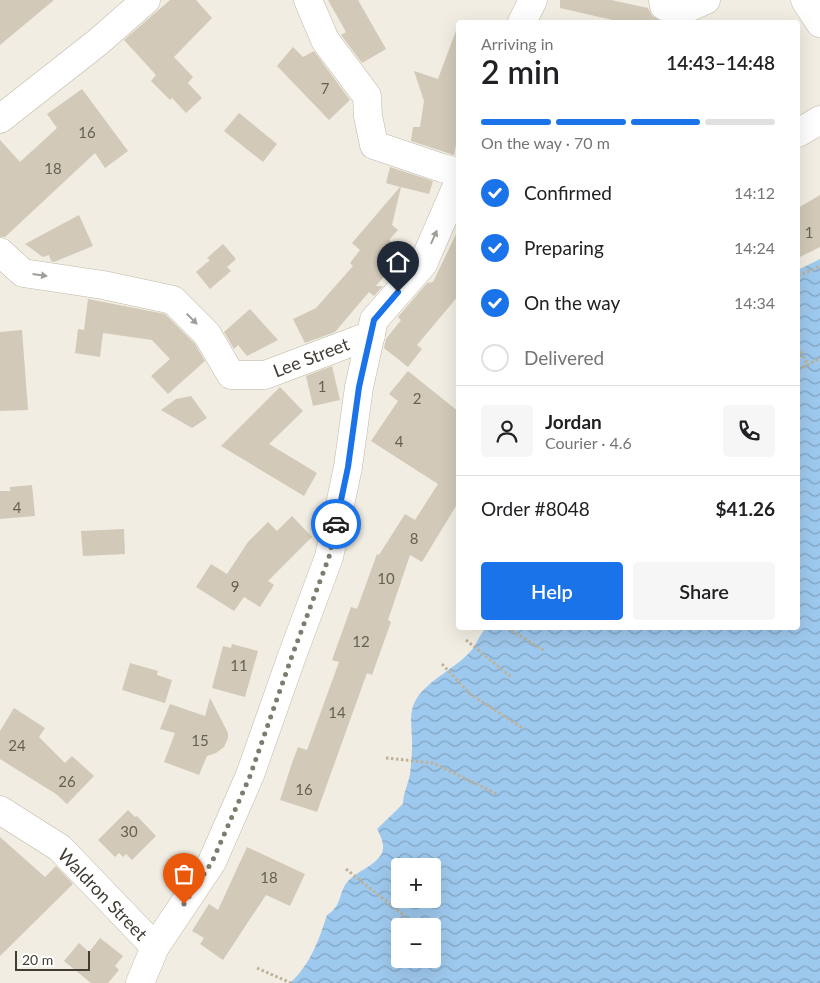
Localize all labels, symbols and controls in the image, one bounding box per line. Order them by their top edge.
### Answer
text: Arriving in [481,34,554,53]
text: 14:43–14:48 [666,51,775,74]
text: 2 min [481,52,560,91]
house number: 7 [321,79,330,97]
house number: 16 [78,123,96,141]
text: On the way · 70 m [481,133,610,152]
house number: 18 [44,159,62,177]
icon: check [481,179,509,207]
text: Confirmed [524,181,612,204]
text: 14:12 [734,183,775,202]
house number: 1 [805,223,813,241]
one-way arrow [431,230,439,244]
icon: check [481,234,509,262]
text: Preparing [524,236,604,259]
text: 14:24 [734,238,775,257]
pin [377,241,419,292]
icon: home [384,248,412,276]
one-way arrow [33,272,49,280]
icon: check [481,289,509,317]
text: On the way [524,291,620,314]
text: 14:34 [734,293,775,312]
one-way arrow [186,313,198,325]
street label: Lee Street [270,332,353,382]
text: Delivered [524,346,604,369]
house number: 1 [318,377,326,395]
house number: 2 [413,389,421,407]
button: person [481,405,533,457]
button: phone [723,405,775,457]
text: Jordan [545,410,602,433]
house number: 4 [395,432,404,450]
text: Courier · 4.6 [545,433,632,452]
text: Order #8048 [481,497,590,520]
text: $41.26 [715,497,775,520]
house number: 4 [13,498,22,516]
courier [311,499,361,549]
icon: car [322,510,350,538]
house number: 8 [410,529,418,547]
button: Help [481,562,623,620]
button: Share [633,562,775,620]
house number: 10 [377,569,395,587]
house number: 9 [231,577,239,595]
house number: 12 [352,632,370,650]
house number: 11 [230,656,248,674]
house number: 14 [328,703,346,721]
house number: 15 [191,731,209,749]
house number: 24 [8,736,26,754]
house number: 26 [58,772,76,790]
house number: 16 [295,780,313,798]
house number: 30 [120,822,138,840]
street label: Waldron Street [54,843,153,945]
pin [163,853,205,904]
map controls [391,858,441,968]
button: + [391,858,441,908]
icon: bag [170,860,198,888]
house number: 18 [260,868,278,886]
button: − [391,918,441,968]
scale bar [15,948,90,971]
text: 20 m [22,951,53,968]

